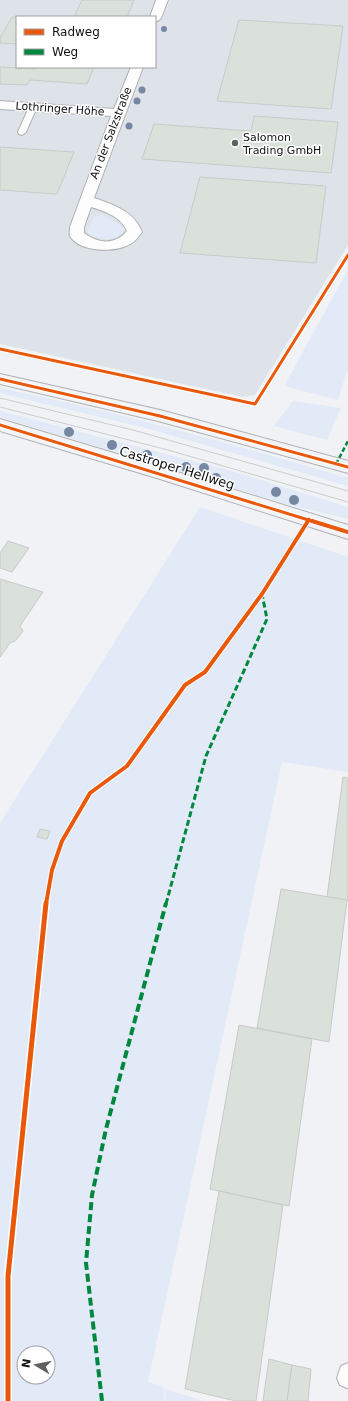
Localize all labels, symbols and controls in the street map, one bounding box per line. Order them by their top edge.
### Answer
legend [16,16,156,68]
text: Radweg [52,25,100,39]
text: Weg [52,45,78,59]
street label: An der Salzstraße [87,85,135,181]
street label: Lothringer Höhe [15,99,105,119]
place label: Salomon Trading GmbH [242,131,321,157]
marker: Salomon Trading GmbH [230,138,240,148]
street label: Castroper Hellweg [118,443,236,493]
north arrow [16,1345,56,1385]
text: N [19,1358,34,1369]

